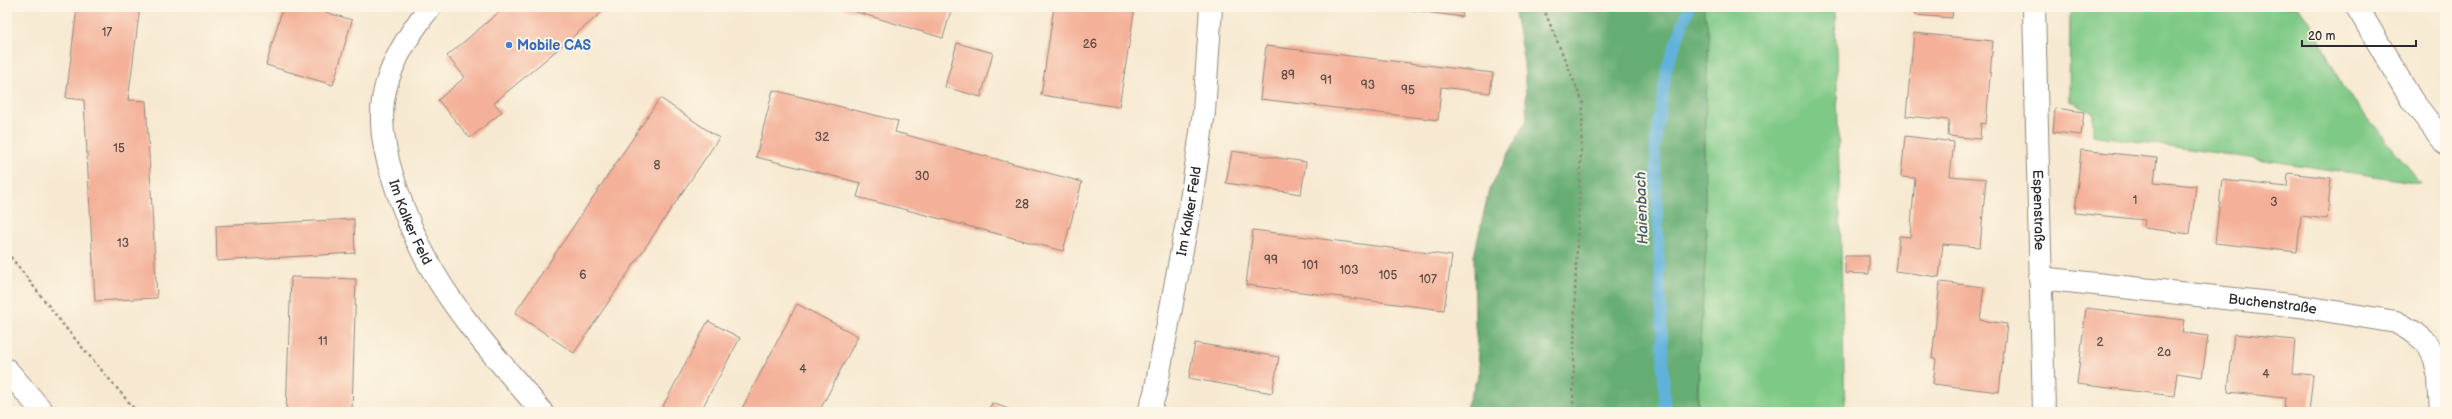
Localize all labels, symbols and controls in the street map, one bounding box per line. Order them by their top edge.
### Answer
scale bar [2302,22,2416,48]
house number: 17 [102,25,112,40]
text: 20 m [2308,29,2335,44]
place label: Mobile CAS [517,37,591,54]
house number: 26 [1083,37,1097,52]
marker: Mobile CAS [504,40,514,50]
house number: 89 [1281,68,1295,83]
house number: 91 [1320,73,1332,88]
house number: 93 [1361,78,1375,93]
house number: 95 [1401,83,1415,98]
house number: 32 [815,130,829,145]
house number: 15 [113,141,125,156]
house number: 8 [654,158,661,173]
street label: Im Kalker Feld [1172,165,1204,257]
house number: 30 [915,169,929,184]
street label: Espenstraße [2030,169,2049,250]
water label: Haienbach [1631,171,1653,245]
street label: Im Kalker Feld [386,177,436,267]
house number: 1 [2133,193,2137,208]
house number: 3 [2270,195,2278,210]
house number: 28 [1015,197,1029,212]
house number: 13 [117,236,129,251]
house number: 99 [1264,253,1278,268]
house number: 101 [1302,258,1318,273]
house number: 103 [1339,263,1359,278]
house number: 6 [579,268,587,283]
house number: 105 [1379,268,1397,283]
house number: 107 [1419,272,1437,287]
street label: Buchenstraße [2228,290,2318,317]
house number: 11 [318,334,328,349]
house number: 2 [2096,335,2104,350]
house number: 2a [2157,345,2171,360]
house number: 4 [799,362,807,377]
house number: 4 [2262,367,2270,382]

